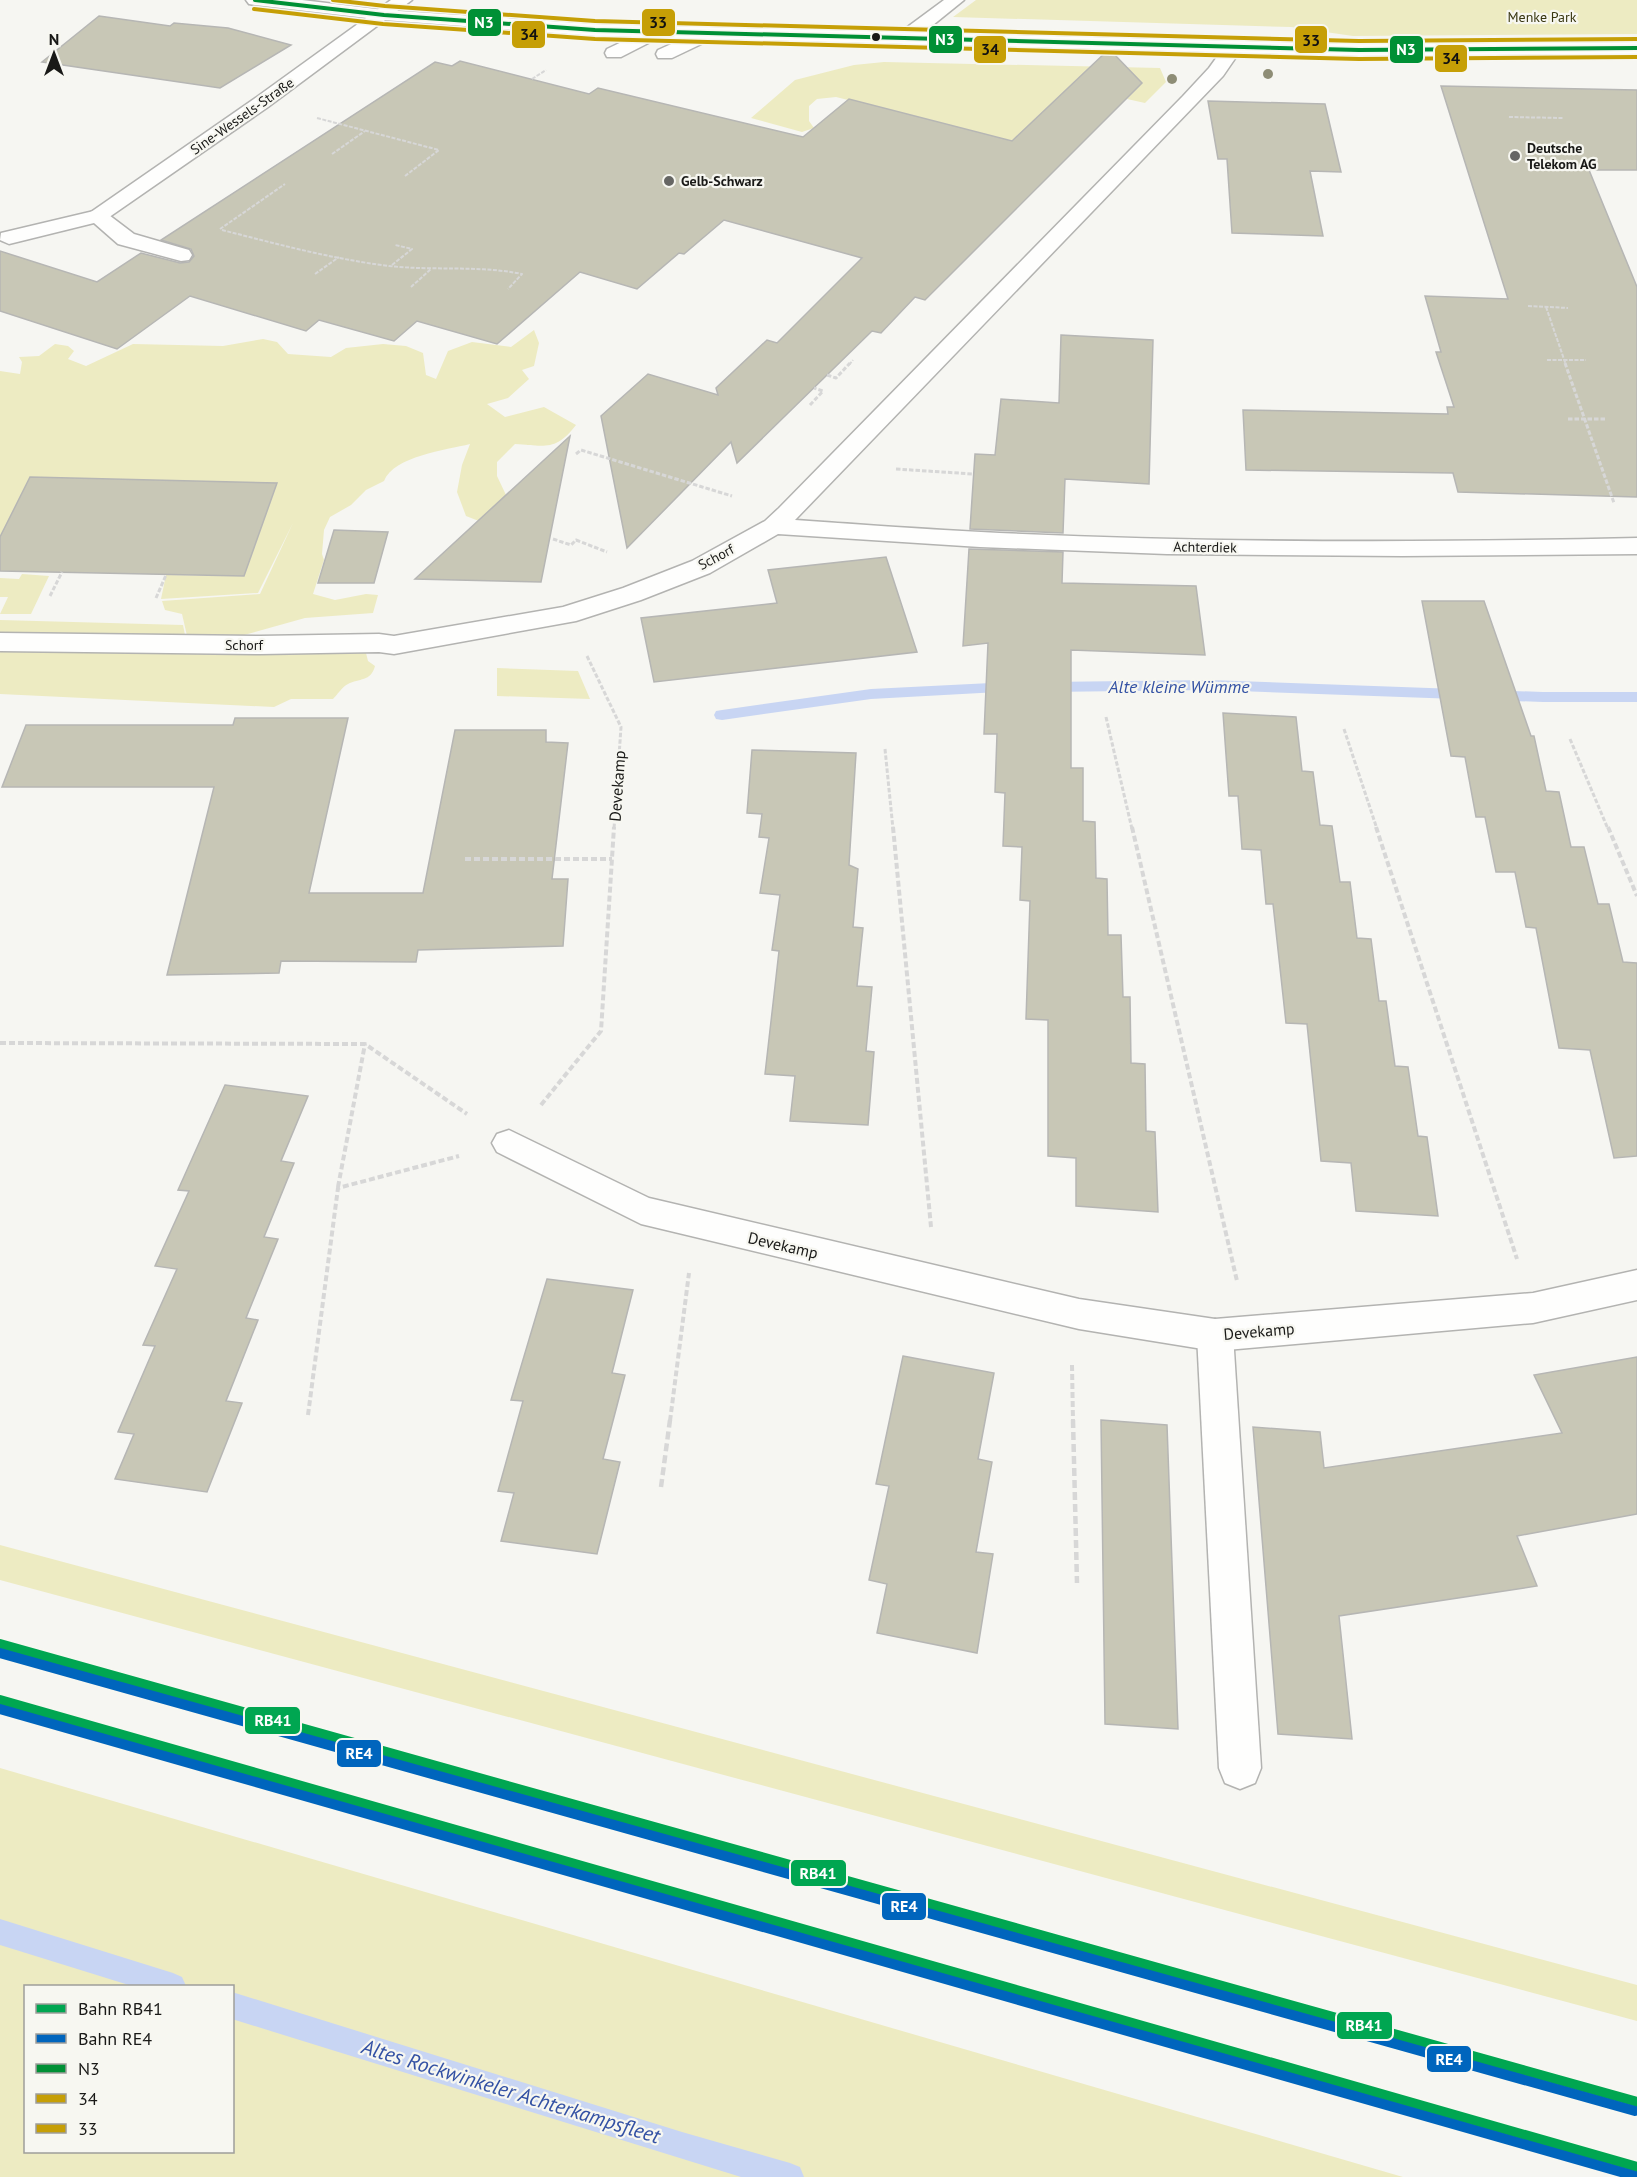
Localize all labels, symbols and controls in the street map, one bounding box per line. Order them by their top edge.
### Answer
line badge: N3 [467,8,502,37]
line badge: 33 [641,8,676,37]
park label: Menke Park [1508,8,1577,26]
text: N3 [474,12,494,32]
text: 33 [649,12,667,32]
line badge: 34 [511,20,546,49]
north arrow [24,24,84,84]
text: 34 [520,24,538,44]
line badge: N3 [928,25,963,54]
line badge: 33 [1294,25,1328,54]
text: N [49,29,59,49]
text: N3 [935,29,955,49]
text: 33 [1302,30,1320,50]
unlabelled marker [870,31,882,43]
line badge: 34 [973,35,1007,64]
line badge: N3 [1389,35,1424,64]
text: 34 [981,39,999,59]
text: N3 [1396,39,1416,59]
line badge: 34 [1434,44,1468,73]
text: 34 [1442,48,1460,68]
street label: Sine-Wessels-Straße [187,74,297,158]
place label: Deutsche Telekom AG [1527,139,1597,173]
marker: Deutsche Telekom AG [1508,149,1522,163]
place label: Gelb-Schwarz [681,172,763,190]
marker: Gelb-Schwarz [662,174,676,188]
street label: Achterdiek [1173,537,1237,557]
street label: Schorf [695,540,738,574]
street label: Schorf [225,636,264,654]
water label: Alte kleine Wümme [1108,675,1250,698]
street label: Devekamp [605,750,629,822]
street label: Devekamp [746,1227,820,1263]
street label: Devekamp [1223,1318,1295,1344]
line badge: RB41 [244,1706,301,1735]
text: RB41 [254,1710,292,1730]
line badge: RE4 [336,1739,382,1768]
text: RE4 [345,1743,373,1763]
line badge: RB41 [790,1859,847,1887]
text: RB41 [799,1863,837,1883]
line badge: RE4 [881,1892,927,1921]
text: RE4 [890,1896,918,1916]
legend [24,1985,234,2153]
text: Bahn RB41 [78,1997,163,2020]
line badge: RB41 [1336,2011,1393,2040]
text: RB41 [1345,2015,1383,2035]
text: Bahn RE4 [78,2027,152,2050]
water label: Altes Rockwinkeler Achterkampsfleet [358,2032,665,2150]
line badge: RE4 [1426,2045,1472,2073]
text: RE4 [1435,2049,1463,2069]
text: N3 [78,2057,100,2080]
text: 34 [78,2087,98,2110]
text: 33 [78,2117,98,2140]

